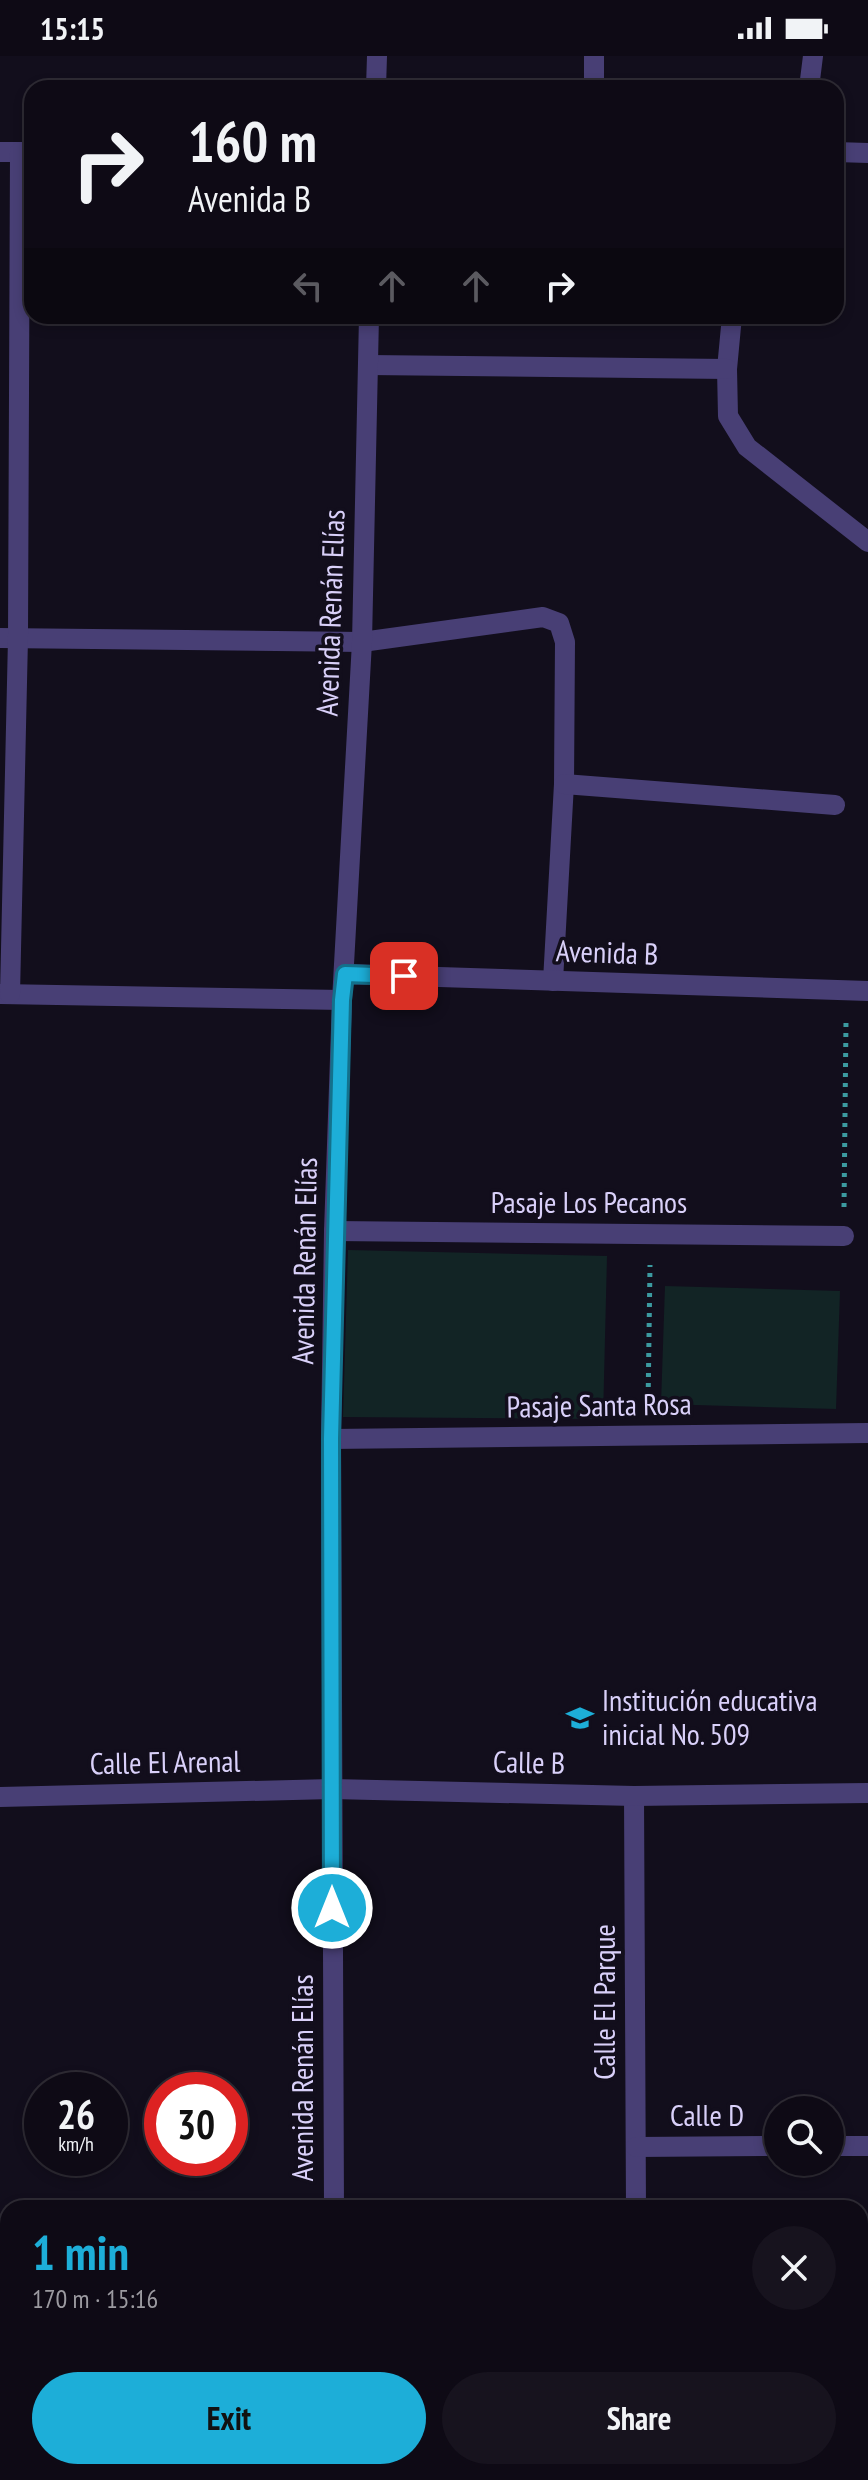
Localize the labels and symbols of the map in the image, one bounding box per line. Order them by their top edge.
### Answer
street label: Avenida Renán Elías [306,509,353,717]
street label: Avenida B [555,930,659,973]
pin [370,942,438,1010]
street label: Avenida Renán Elías [282,1157,325,1365]
street label: Pasaje Los Pecanos [491,1182,687,1221]
street label: Pasaje Santa Rosa [506,1383,692,1426]
place label: Institución educativa inicial No. 509 [602,1680,818,1753]
school or university icon: Institución educativa inicial No. 509 [565,1703,595,1733]
street label: Calle El Arenal [89,1741,241,1782]
street label: Calle B [493,1741,565,1782]
position arrow [290,1866,374,1950]
street label: Calle El Parque [584,1924,623,2080]
street label: Avenida Renán Elías [282,1974,321,2182]
speed limit sign: 30 [144,2072,248,2176]
street label: Calle D [670,2095,744,2134]

